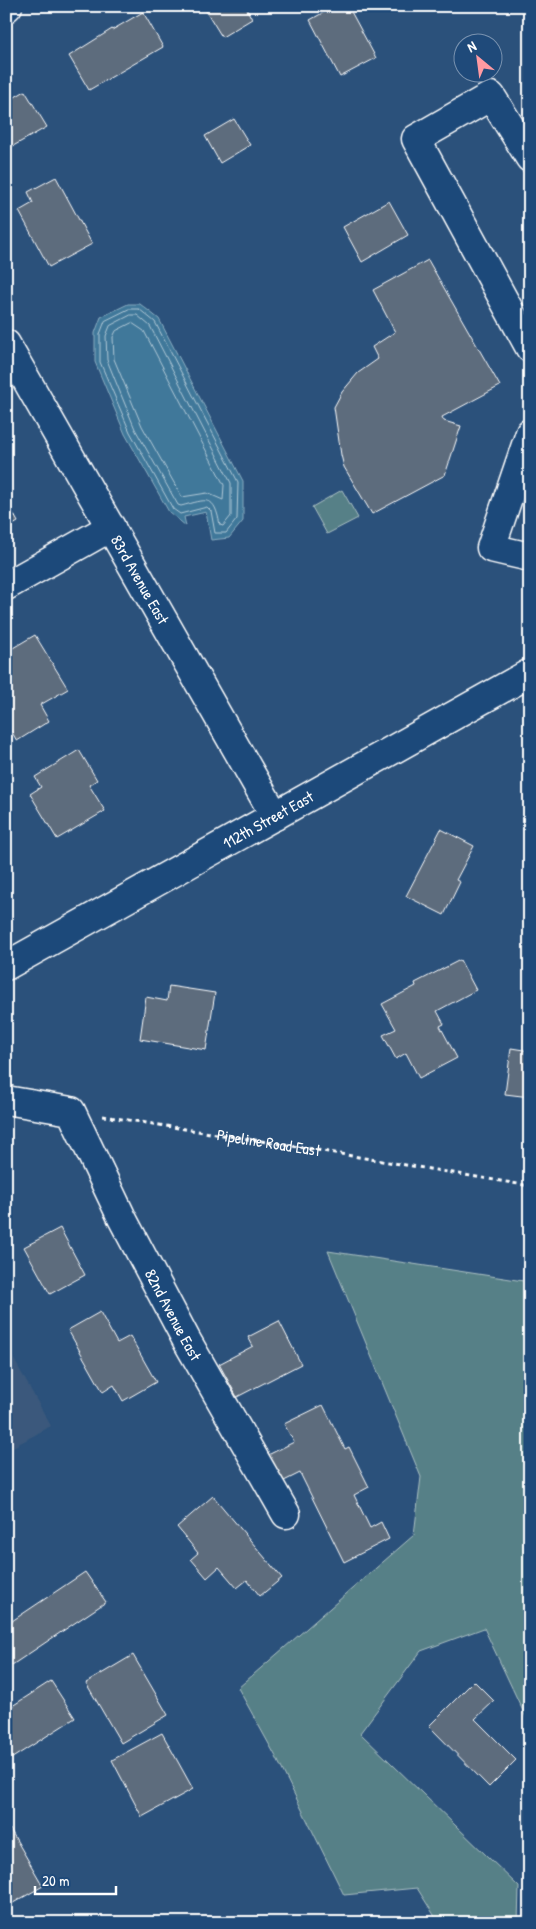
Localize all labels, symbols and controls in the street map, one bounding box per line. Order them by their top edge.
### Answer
north arrow [454,32,504,82]
text: N [464,36,480,56]
street label: 83rd Avenue East [106,531,175,629]
street label: 112th Street East [218,785,318,854]
street label: Pipeline Road East [216,1123,323,1162]
street label: 82nd Avenue East [140,1265,207,1365]
scale bar [35,1864,116,1896]
text: 20 m [42,1870,69,1891]

